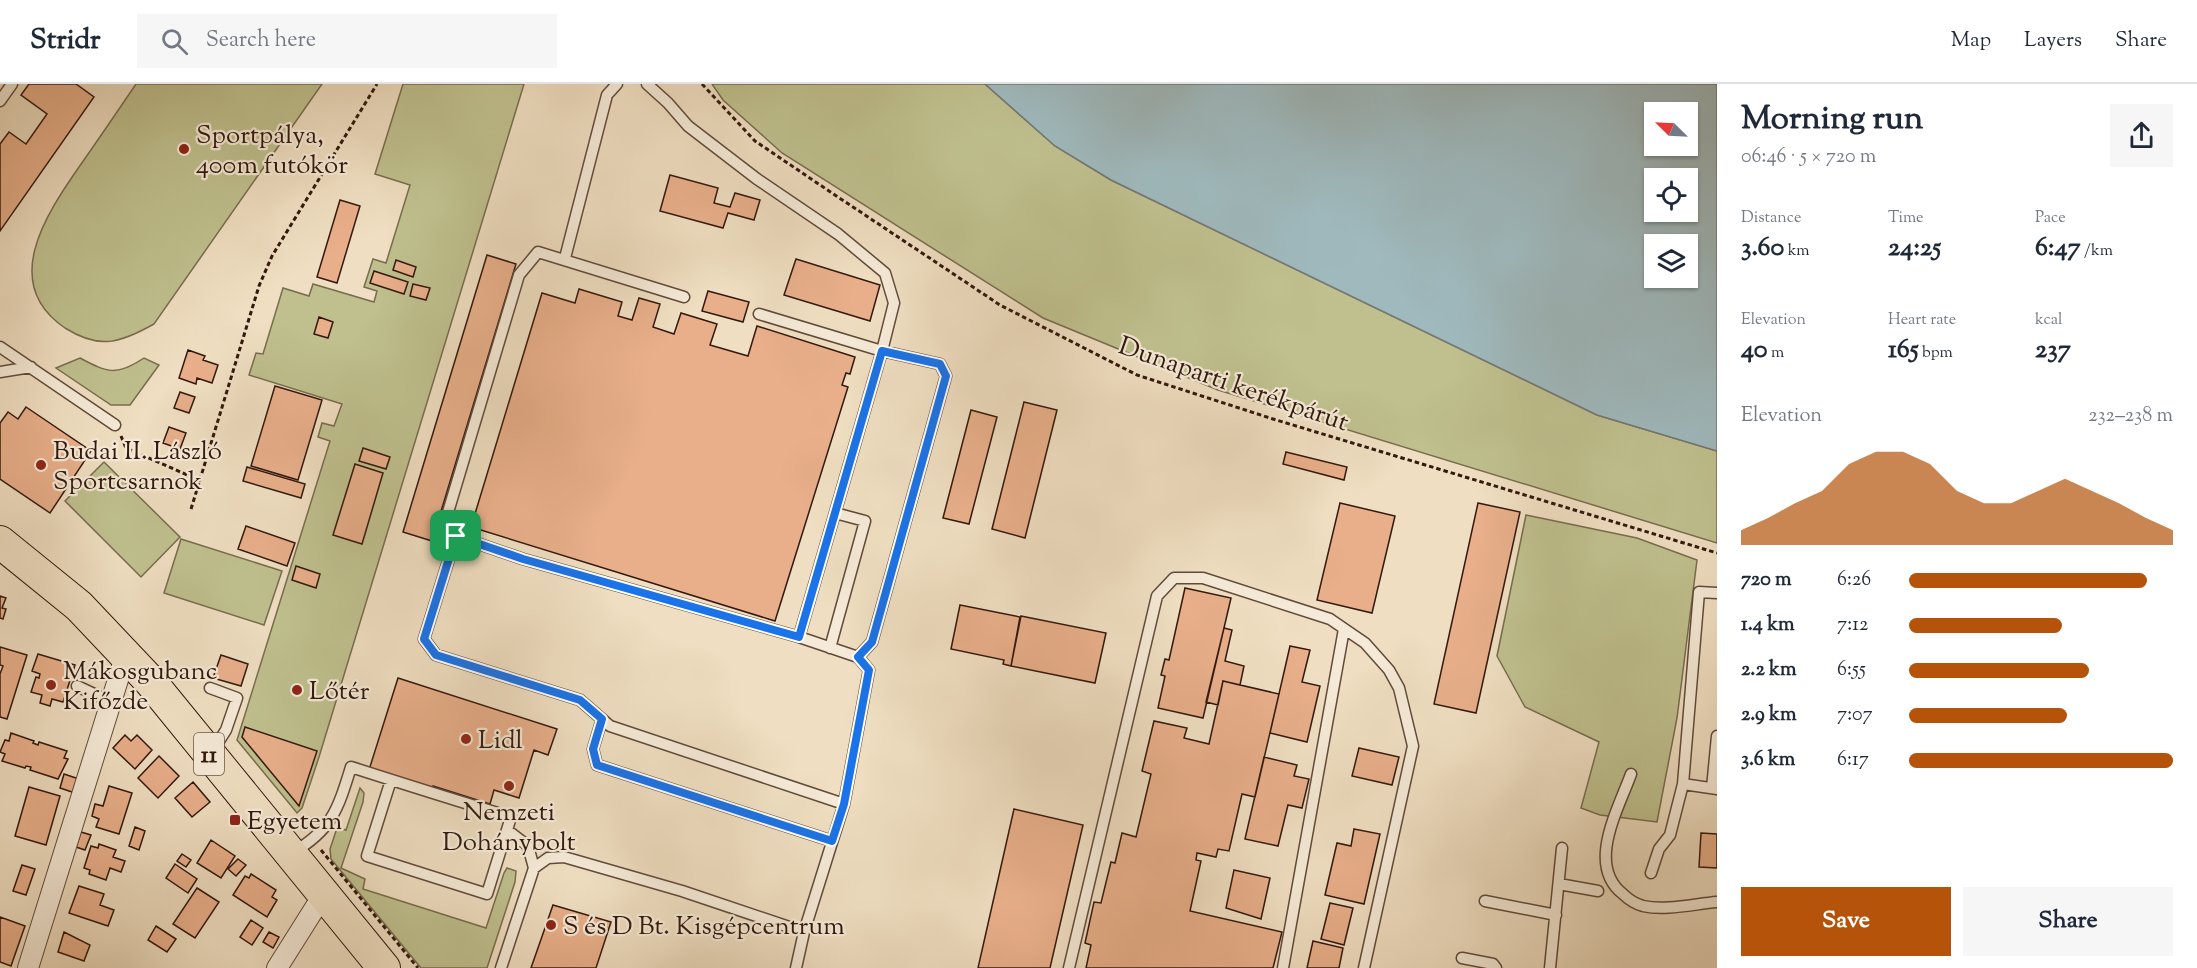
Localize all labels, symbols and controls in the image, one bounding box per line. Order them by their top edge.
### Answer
search box [137,14,557,68]
text: Stridr [30,21,101,61]
icon: search [158,25,191,58]
text: Search here [206,25,316,57]
text: Map [1951,26,1991,56]
text: Layers [2024,26,2082,56]
text: Share [2115,26,2167,56]
text: Morning run [1741,96,1923,144]
north arrow [1644,102,1698,156]
map controls [1644,102,1698,288]
button: share [2110,104,2173,167]
place label: Sportpálya, 400m futókör [196,118,348,185]
marker: Sportpálya, 400m futókör [177,142,191,156]
text: 06:46 · 5 × 720 m [1741,143,1876,172]
button: locate [1644,168,1698,222]
text: Distance [1741,207,1801,230]
text: Time [1888,207,1924,230]
text: Pace [2035,207,2066,230]
text: 3.60 [1741,230,1784,267]
text: 24:25 [1888,230,1941,267]
text: 6:47 [2035,230,2081,267]
button: layers [1644,234,1698,288]
text: km [1784,240,1810,263]
text: /km [2081,240,2113,263]
text: Elevation [1741,309,1806,332]
text: Heart rate [1888,309,1956,332]
text: kcal [2035,309,2063,332]
street label: Dunaparti kerékpárút [1113,329,1353,442]
text: 40 [1741,332,1768,369]
text: 165 [1888,332,1919,369]
text: 237 [2035,332,2071,369]
text: m [1768,342,1784,365]
text: bpm [1919,342,1953,365]
text: Elevation [1741,402,1822,431]
text: 232–238 m [2088,402,2173,431]
place label: Budai II. László Sportcsarnok [53,434,222,501]
marker: Budai II. László Sportcsarnok [34,458,48,472]
pin [430,510,481,561]
icon: arrive [439,519,472,552]
text: 720 m [1741,566,1792,595]
text: 6:26 [1837,566,1871,595]
text: 1.4 km [1741,611,1795,640]
text: 7:12 [1837,611,1868,640]
place label: Mákosgubanc Kifőzde [63,654,218,721]
text: 2.2 km [1741,656,1796,685]
text: 6:55 [1837,656,1866,685]
place label: Lőtér [309,674,370,711]
marker: Mákosgubanc Kifőzde [44,678,58,692]
marker: Lőtér [290,683,304,697]
text: 2.9 km [1741,701,1796,730]
text: 7:07 [1837,701,1873,730]
place label: Lidl [478,723,523,760]
marker: Lidl [459,732,473,746]
road number: 11 [194,733,224,775]
text: 3.6 km [1741,746,1795,775]
text: 6:17 [1837,746,1869,775]
marker: Nemzeti Dohánybolt [502,779,516,793]
place label: Nemzeti Dohánybolt [442,795,576,862]
place label: Egyetem [247,804,342,841]
marker: Egyetem [228,813,242,827]
button: Save [1741,887,1951,956]
button: Share [1963,887,2173,956]
place label: S és D Bt. Kisgépcentrum [563,909,845,946]
marker: S és D Bt. Kisgépcentrum [544,918,558,932]

